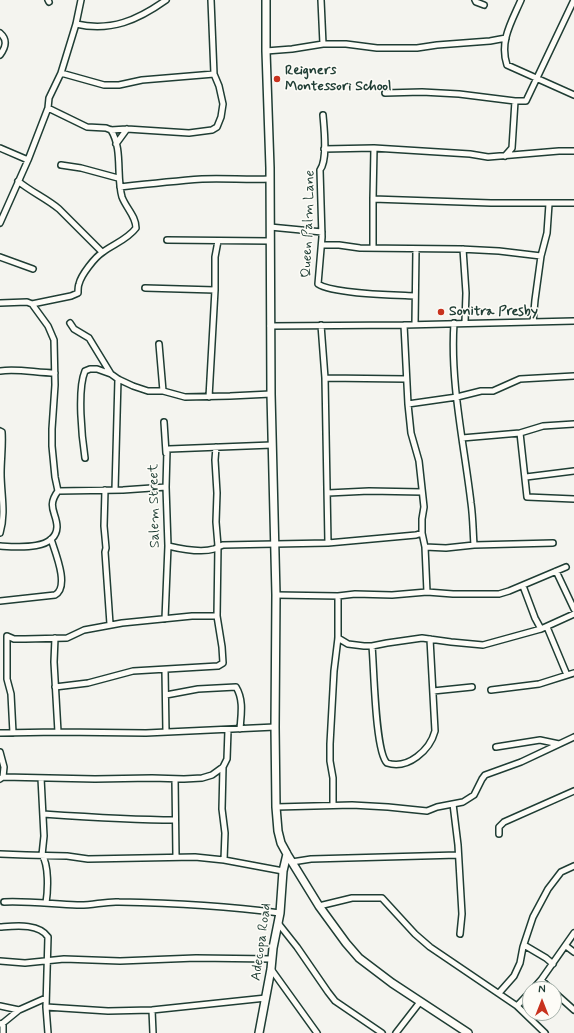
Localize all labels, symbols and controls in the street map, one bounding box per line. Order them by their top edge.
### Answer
place label: Reigners Montessori School [285,63,391,96]
marker: Reigners Montessori School [272,74,282,84]
street label: Queen Palm Lane [299,170,319,278]
place label: Sonitra Presby [449,304,538,320]
marker: Sonitra Presby [436,307,446,317]
street label: Salem Street [146,464,164,548]
street label: Adecopa Road [248,902,276,982]
north arrow [522,981,562,1021]
text: N [538,983,546,997]

